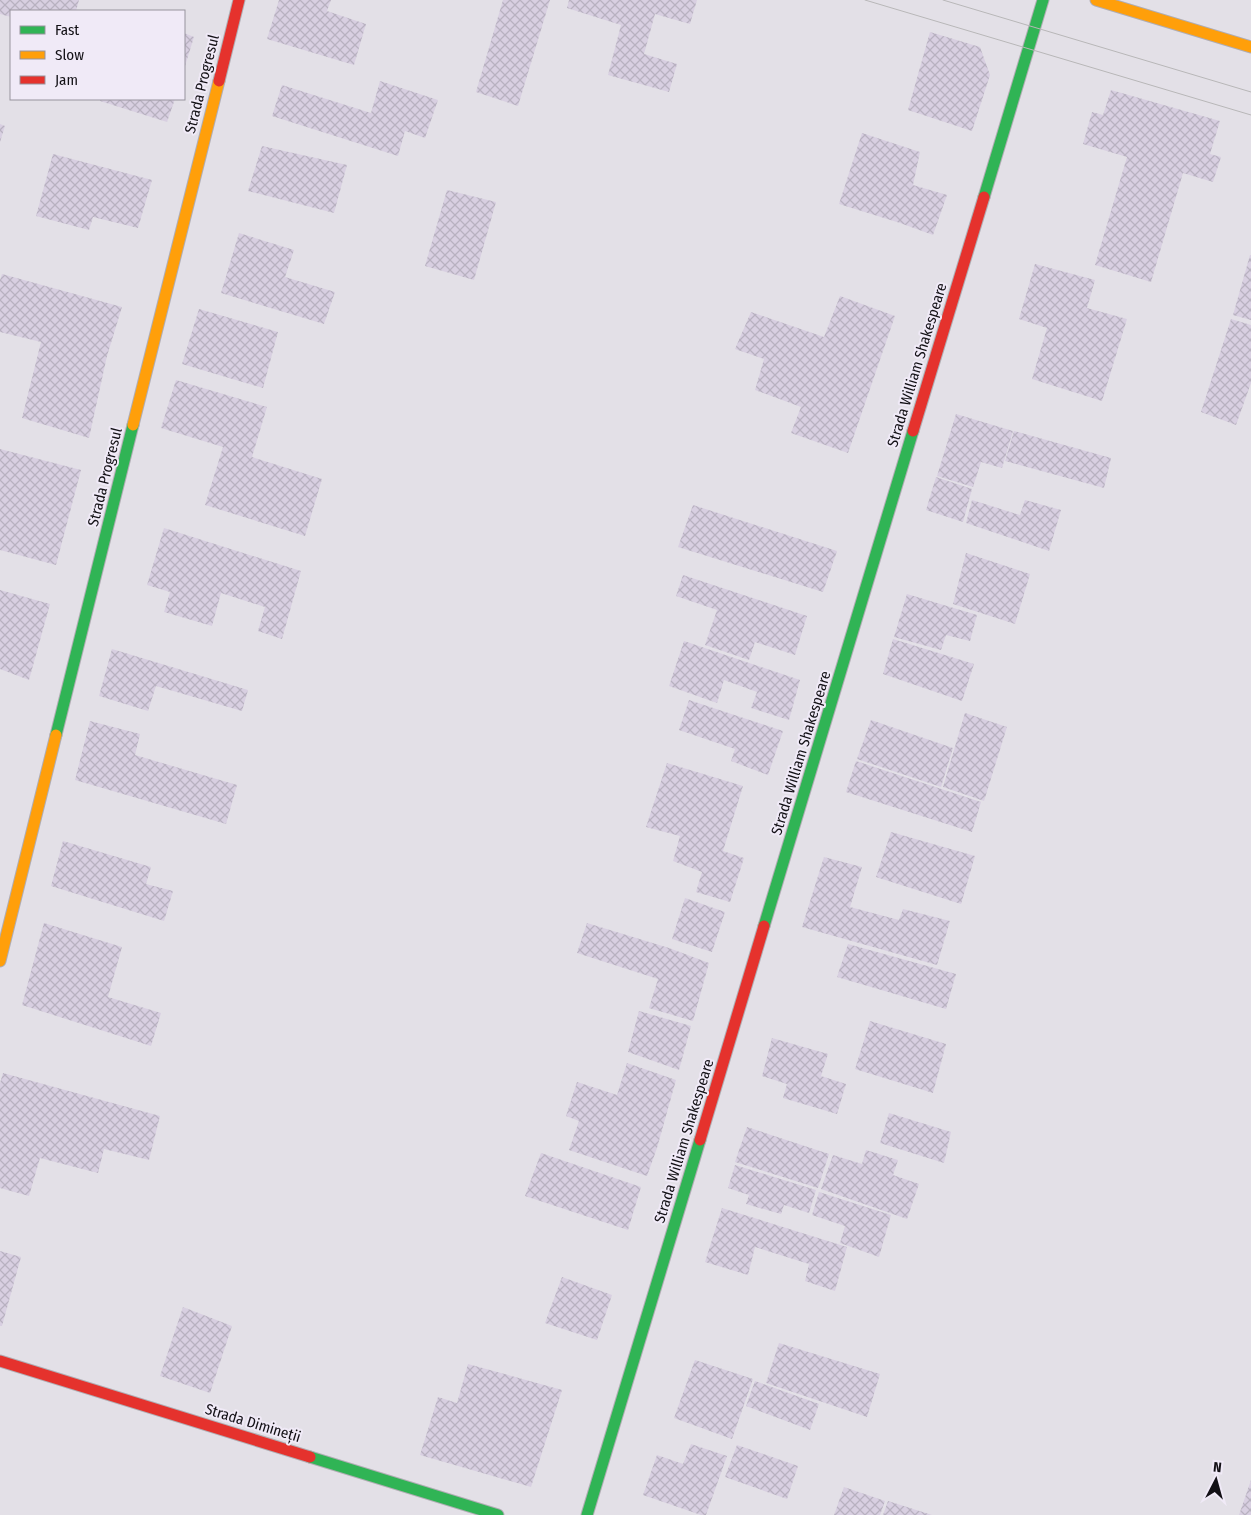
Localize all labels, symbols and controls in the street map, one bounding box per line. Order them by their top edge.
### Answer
legend [10,10,185,100]
text: Fast [55,21,79,39]
street label: Strada Progresul [181,33,223,135]
text: Slow [55,46,84,64]
text: Jam [55,71,78,89]
street label: Strada William Shakespeare [883,281,951,449]
street label: Strada Progresul [84,426,126,528]
street label: Strada William Shakespeare [767,669,835,837]
street label: Strada William Shakespeare [650,1057,718,1225]
street label: Strada Dimineții [203,1400,303,1447]
north arrow [1191,1455,1241,1505]
text: N [1212,1459,1222,1476]

